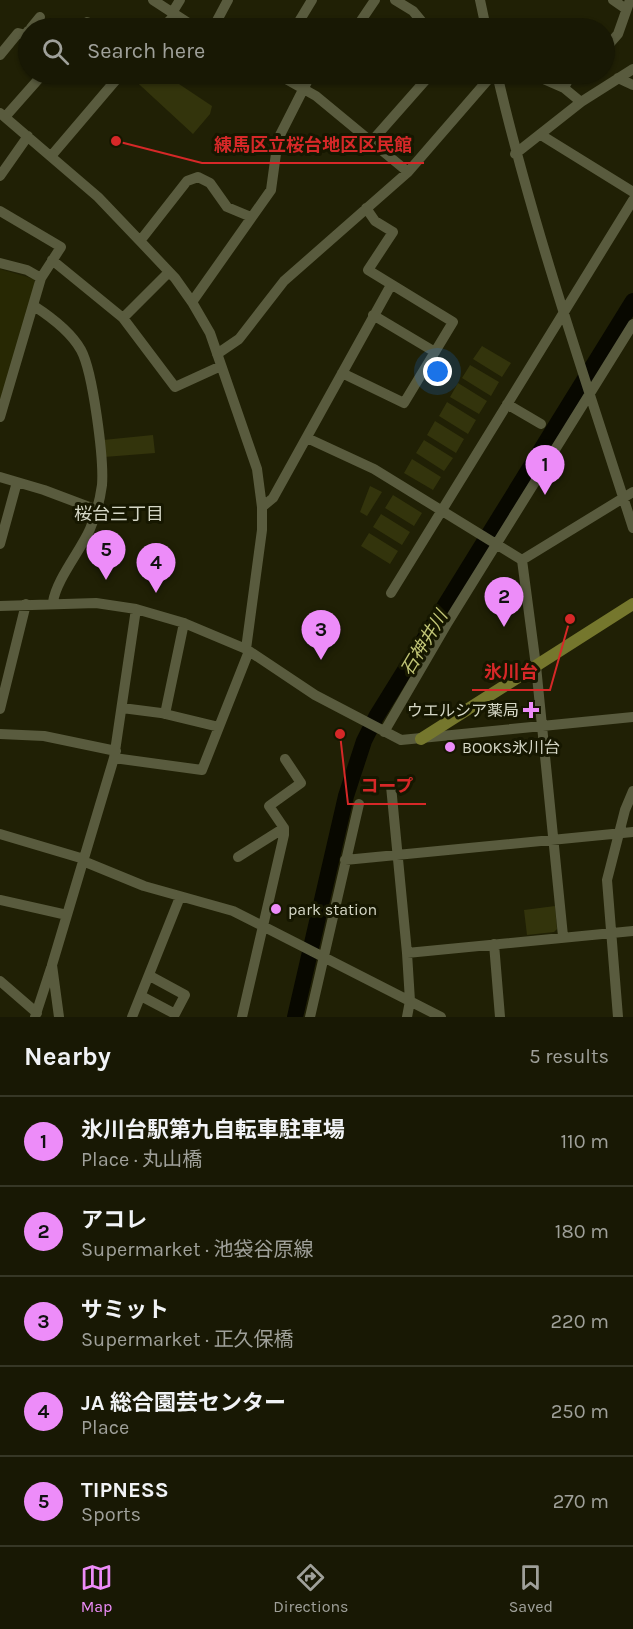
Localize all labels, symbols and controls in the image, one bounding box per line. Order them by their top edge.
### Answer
search box [18,18,615,84]
icon: search [39,35,72,68]
text: Search here [87,38,205,64]
callout: 練馬区立桜台地区区民館 [202,127,424,163]
text: 練馬区立桜台地区区民館 [214,134,412,156]
your location [423,357,452,386]
pin: 1 [526,446,564,495]
district label: 桜台三丁目 [74,503,164,525]
pin: 5 [86,530,126,580]
pin: 4 [136,544,176,593]
pin: 2 [484,578,524,627]
water label: 石神井川 [396,605,453,680]
pin: 3 [302,610,340,660]
callout: 氷川台 [472,654,550,690]
text: 氷川台 [484,661,538,683]
place label: ウエルシア薬局 [407,701,519,720]
marker: ウエルシア薬局 [524,703,538,717]
place label: BOOKS氷川台 [462,738,560,757]
marker: BOOKS氷川台 [443,740,457,754]
callout: コープ [348,768,426,804]
text: コープ [361,775,413,797]
place label: park station [288,900,377,919]
marker: park station [269,902,283,916]
text: Nearby [24,1041,111,1072]
text: 5 results [529,1045,609,1068]
text: 氷川台駅第九自転車駐車場 [81,1117,345,1143]
text: 1 [40,1130,47,1153]
text: 110 m [560,1130,609,1153]
text: Place · 丸山橋 [81,1148,202,1171]
text: アコレ [81,1207,147,1233]
text: 2 [37,1220,50,1243]
text: 180 m [555,1220,609,1243]
text: Supermarket · 池袋谷原線 [81,1238,313,1261]
text: サミット [81,1297,169,1323]
text: 3 [37,1310,50,1333]
text: 220 m [550,1310,609,1333]
text: Supermarket · 正久保橋 [81,1328,293,1351]
text: JA 総合園芸センター [81,1390,286,1416]
text: 4 [38,1400,49,1423]
text: 250 m [551,1400,609,1423]
text: Place [81,1416,129,1439]
text: TIPNESS [81,1477,169,1503]
text: 5 [38,1490,49,1513]
text: 270 m [553,1490,609,1513]
text: Sports [81,1503,141,1526]
tab: Map [80,1561,113,1616]
tab: Directions [273,1561,348,1616]
tab: Saved [509,1561,553,1616]

